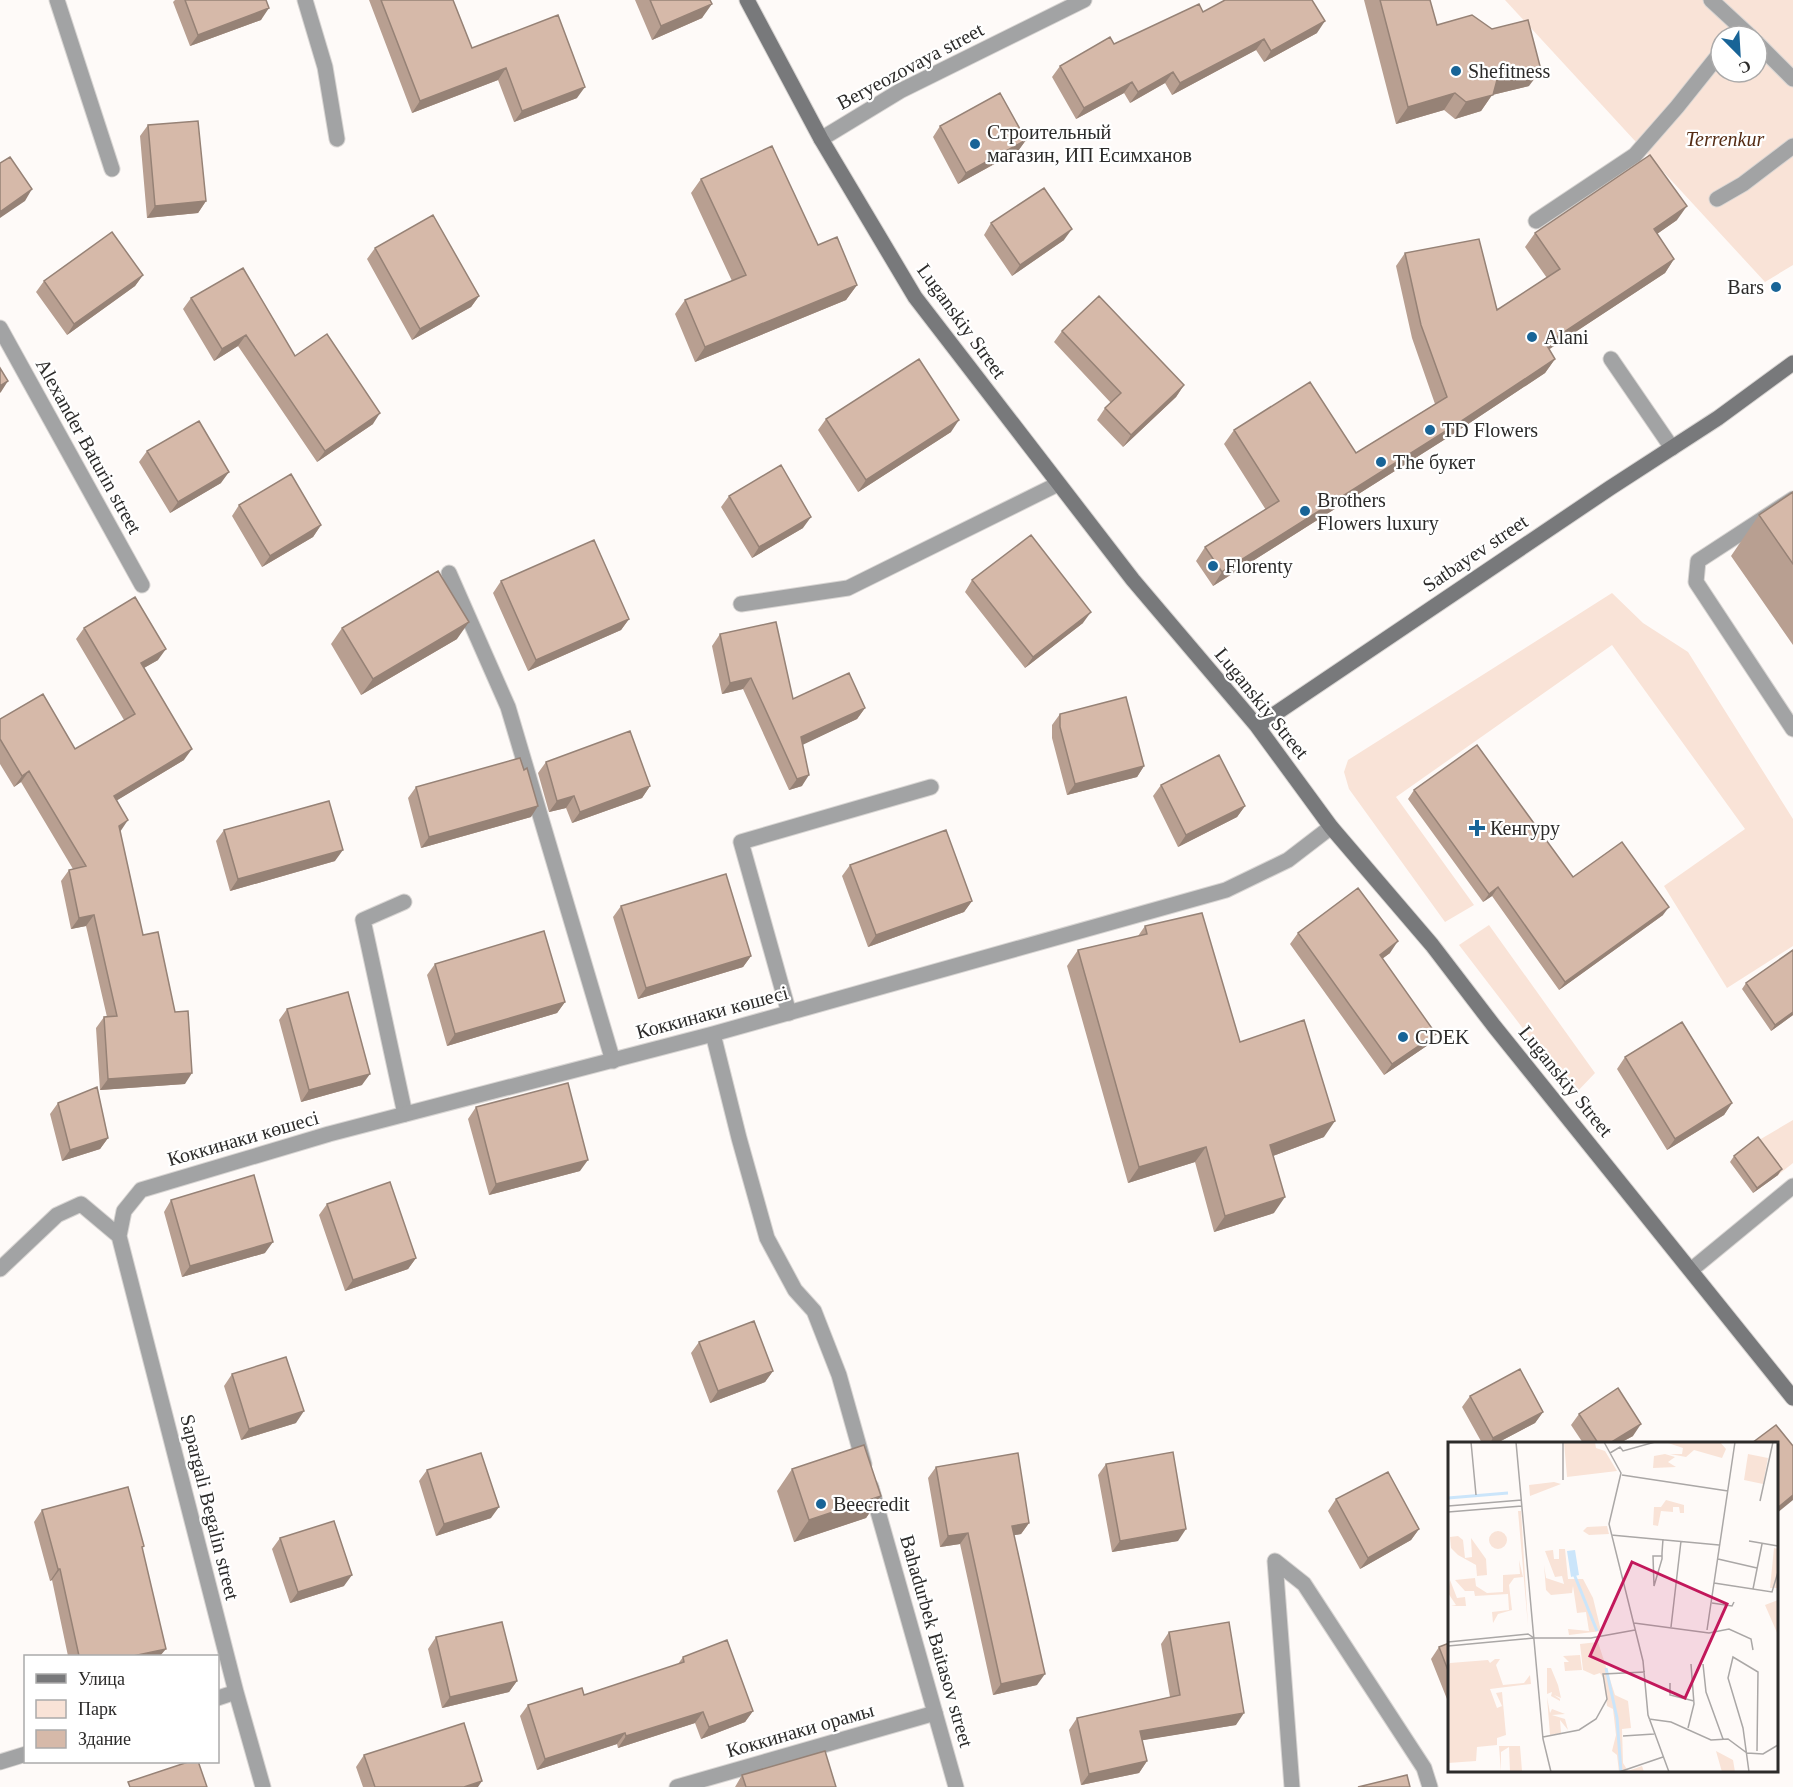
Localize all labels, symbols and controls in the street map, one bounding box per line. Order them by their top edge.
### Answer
street label: Beryeozovaya street [833,18,988,115]
north arrow [1709,24,1769,84]
text: С [1736,57,1754,77]
place label: Shefitness [1468,60,1550,82]
marker: Shefitness [1449,64,1463,78]
place label: Строительный магазин, ИП Есимханов [987,121,1192,166]
park label: Terrenkur [1686,128,1764,150]
marker: Строительный магазин, ИП Есимханов [968,137,982,151]
street label: Luganskiy Street [912,259,1011,383]
place label: Bars [1727,276,1764,298]
marker: Bars [1769,280,1783,294]
place label: Alani [1544,326,1589,348]
marker: Alani [1525,330,1539,344]
street label: Alexander Baturin street [32,355,146,538]
place label: TD Flowers [1442,419,1538,441]
marker: TD Flowers [1423,423,1437,437]
place label: The букет [1393,451,1476,474]
marker: The букет [1374,455,1388,469]
place label: Brothers Flowers luxury [1317,489,1439,535]
marker: Brothers Flowers luxury [1298,504,1312,518]
street label: Satbayev street [1418,510,1532,597]
place label: Florenty [1225,555,1293,578]
marker: Florenty [1206,559,1220,573]
street label: Luganskiy Street [1210,643,1314,764]
place label: Кенгуру [1490,817,1560,840]
marker: Кенгуру [1468,819,1486,837]
street label: Коккинаки көшесі [634,981,791,1043]
street label: Luganskiy Street [1514,1021,1618,1142]
place label: CDEK [1415,1026,1470,1048]
marker: CDEK [1396,1030,1410,1044]
street label: Коккинаки көшесі [165,1106,322,1170]
street label: Sapargali Begalin street [175,1412,244,1603]
inset map [1448,1442,1778,1772]
place label: Beecredit [833,1493,910,1515]
marker: Beecredit [814,1497,828,1511]
street label: Bahadurbek Baitasov street [896,1532,978,1750]
legend [24,1655,219,1763]
text: Улица [78,1669,125,1689]
street label: Коккинаки орамы [724,1698,877,1763]
text: Парк [78,1699,117,1719]
text: Здание [78,1729,131,1749]

